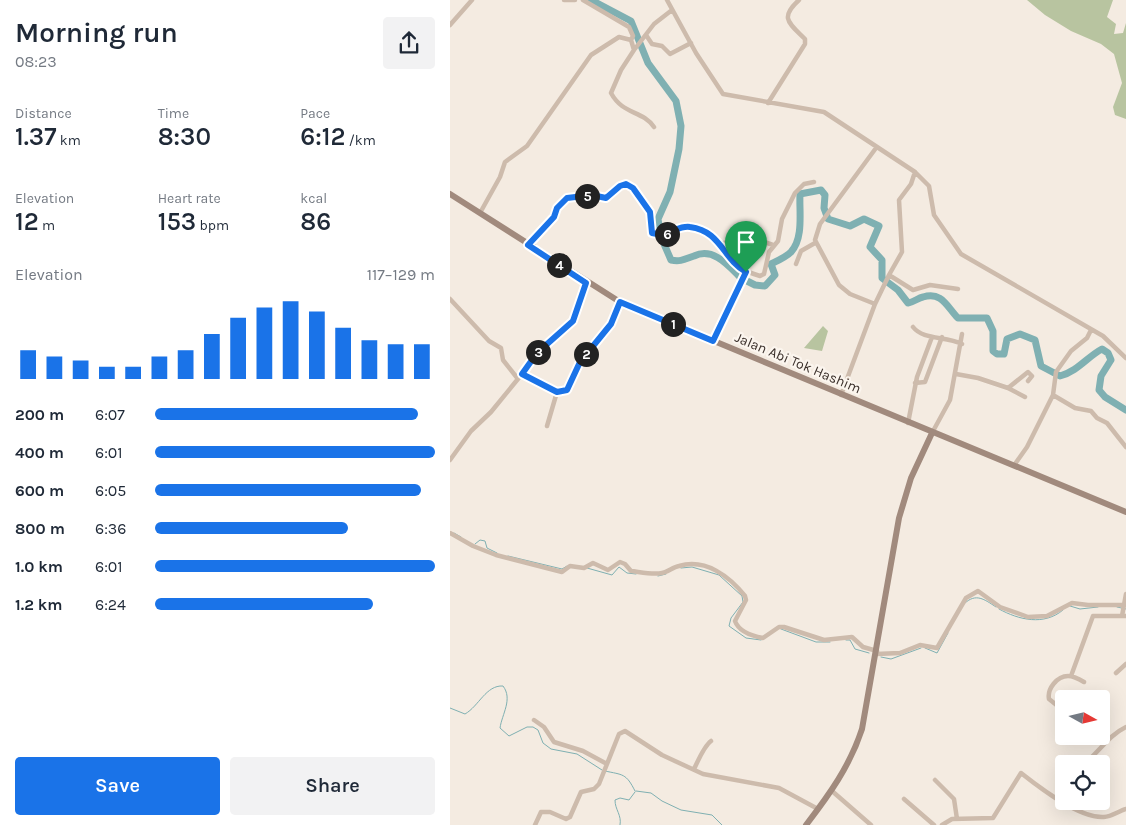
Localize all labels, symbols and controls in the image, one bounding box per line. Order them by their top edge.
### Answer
text: Morning run [15,16,178,49]
button: share [383,17,435,69]
text: 08:23 [15,52,57,71]
text: Distance [15,105,72,122]
text: Time [158,105,189,122]
text: Pace [300,105,330,122]
text: 1.37 [15,122,56,151]
text: 8:30 [158,122,211,151]
text: 6:12 [300,122,345,151]
text: km [56,132,81,149]
text: /km [345,132,376,149]
pin: 5 [574,184,600,208]
text: 5 [583,188,592,205]
text: Elevation [15,190,74,207]
text: Heart rate [158,190,221,207]
text: kcal [300,190,327,207]
text: 12 [15,207,39,236]
text: 153 [158,207,196,236]
text: 86 [300,207,331,236]
text: m [39,217,55,234]
text: bpm [196,217,229,234]
pin [725,221,767,272]
pin: 6 [654,222,680,246]
text: 6 [663,226,672,243]
icon: arrive [732,228,760,256]
pin: 4 [546,252,572,278]
text: 4 [555,257,564,274]
text: Elevation [15,265,83,284]
text: 117–129 m [367,265,435,284]
pin: 1 [660,312,686,336]
text: 1 [671,316,676,333]
street label: Jalan Abi Tok Hashim [732,329,864,397]
pin: 3 [526,340,550,364]
pin: 2 [574,342,598,366]
text: 3 [534,344,543,361]
text: 2 [582,346,591,363]
text: 200 m [15,405,64,424]
text: 6:07 [95,405,125,424]
text: 400 m [15,443,64,462]
text: 6:01 [95,443,123,462]
text: 600 m [15,481,64,500]
text: 6:05 [95,481,126,500]
text: 800 m [15,519,65,538]
text: 6:36 [95,519,126,538]
text: 1.0 km [15,557,63,576]
text: 6:01 [95,557,123,576]
text: 1.2 km [15,595,63,614]
text: 6:24 [95,595,126,614]
north arrow [1055,690,1110,745]
map controls [1055,690,1110,810]
button: locate [1055,755,1110,810]
button: Save [15,757,220,815]
button: Share [230,757,435,815]

